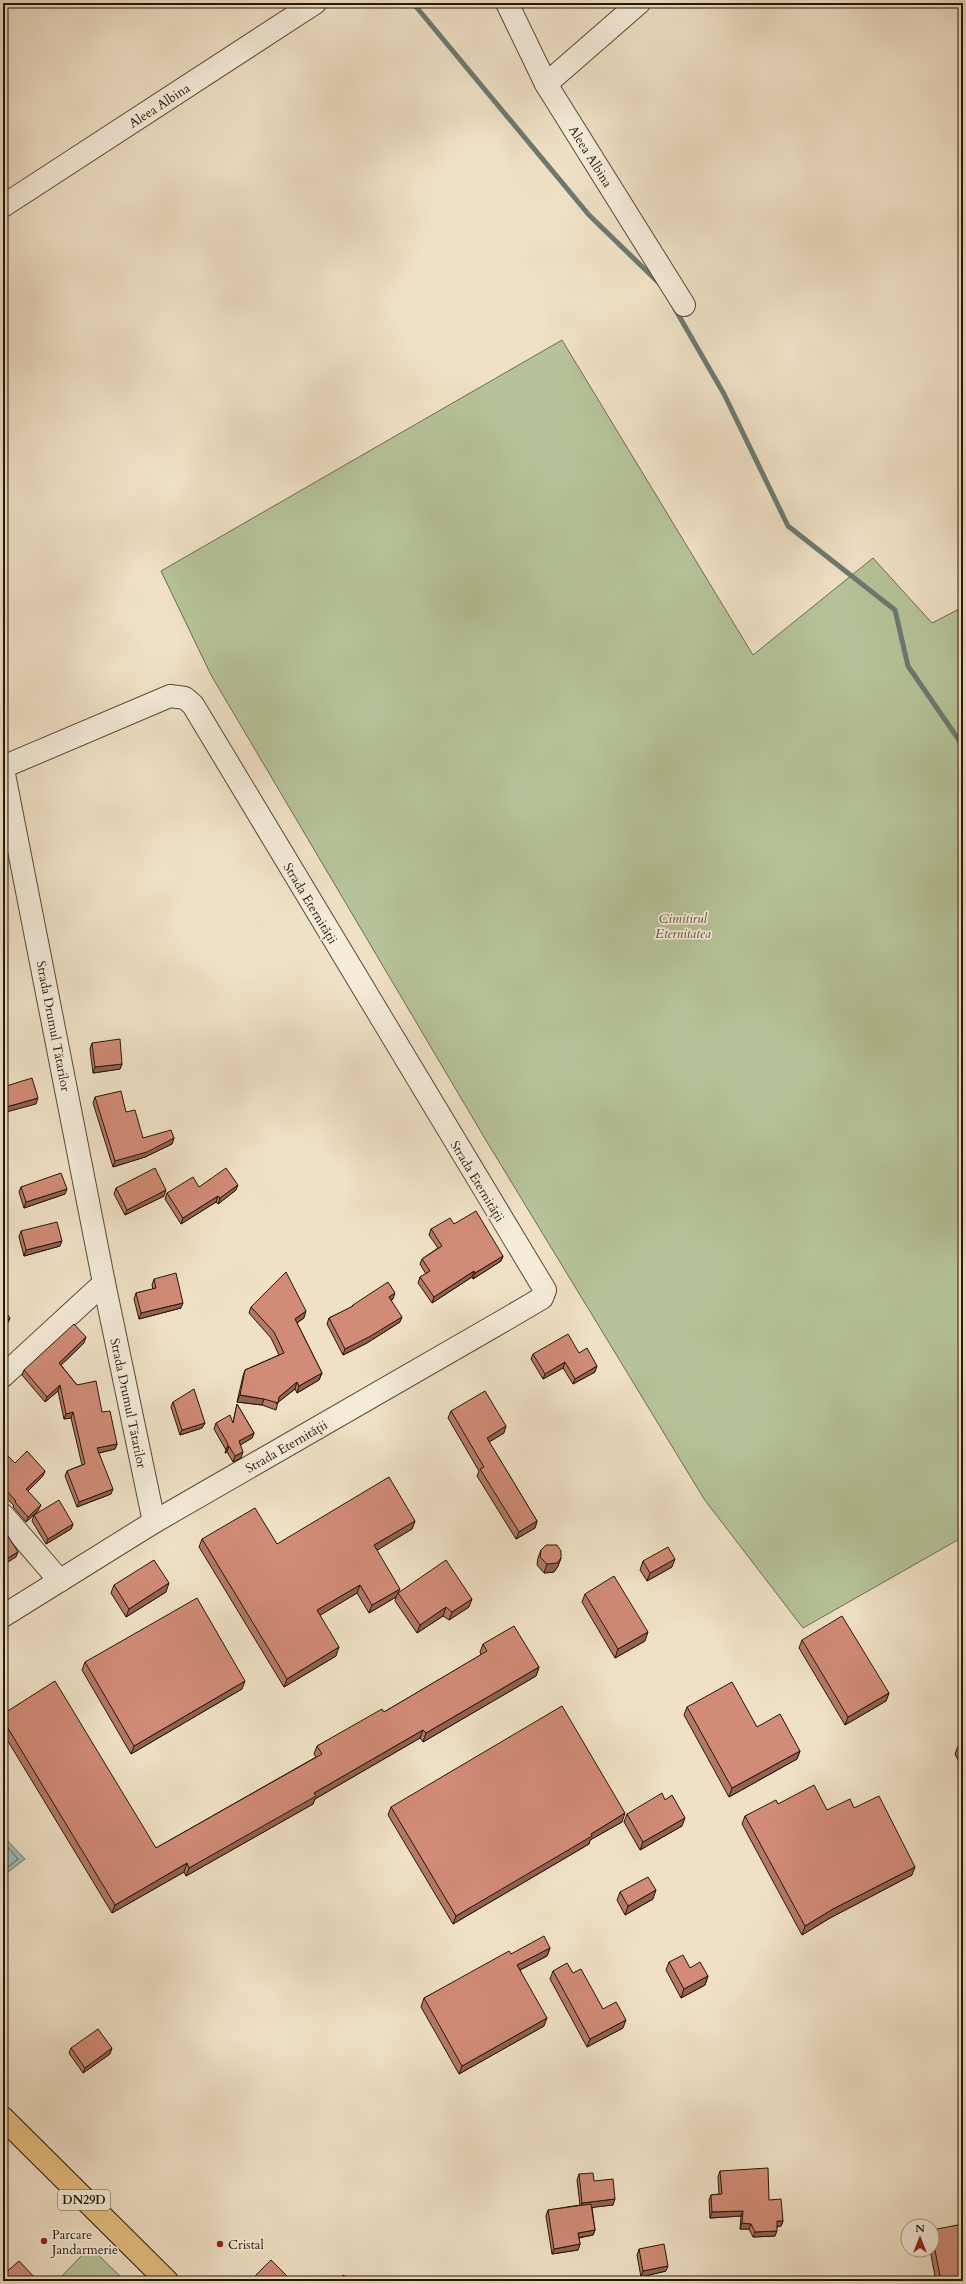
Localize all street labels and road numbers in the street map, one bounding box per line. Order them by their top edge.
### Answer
street label: Aleea Albina [125,79,194,132]
street label: Aleea Albina [564,122,616,191]
street label: Strada Eternității [279,859,342,948]
street label: Strada Drumul Tătarilor [32,959,75,1093]
street label: Strada Eternității [446,1137,509,1226]
street label: Strada Drumul Tătarilor [105,1336,151,1470]
street label: Strada Eternității [242,1416,331,1478]
road number: DN29D [58,2190,110,2210]

